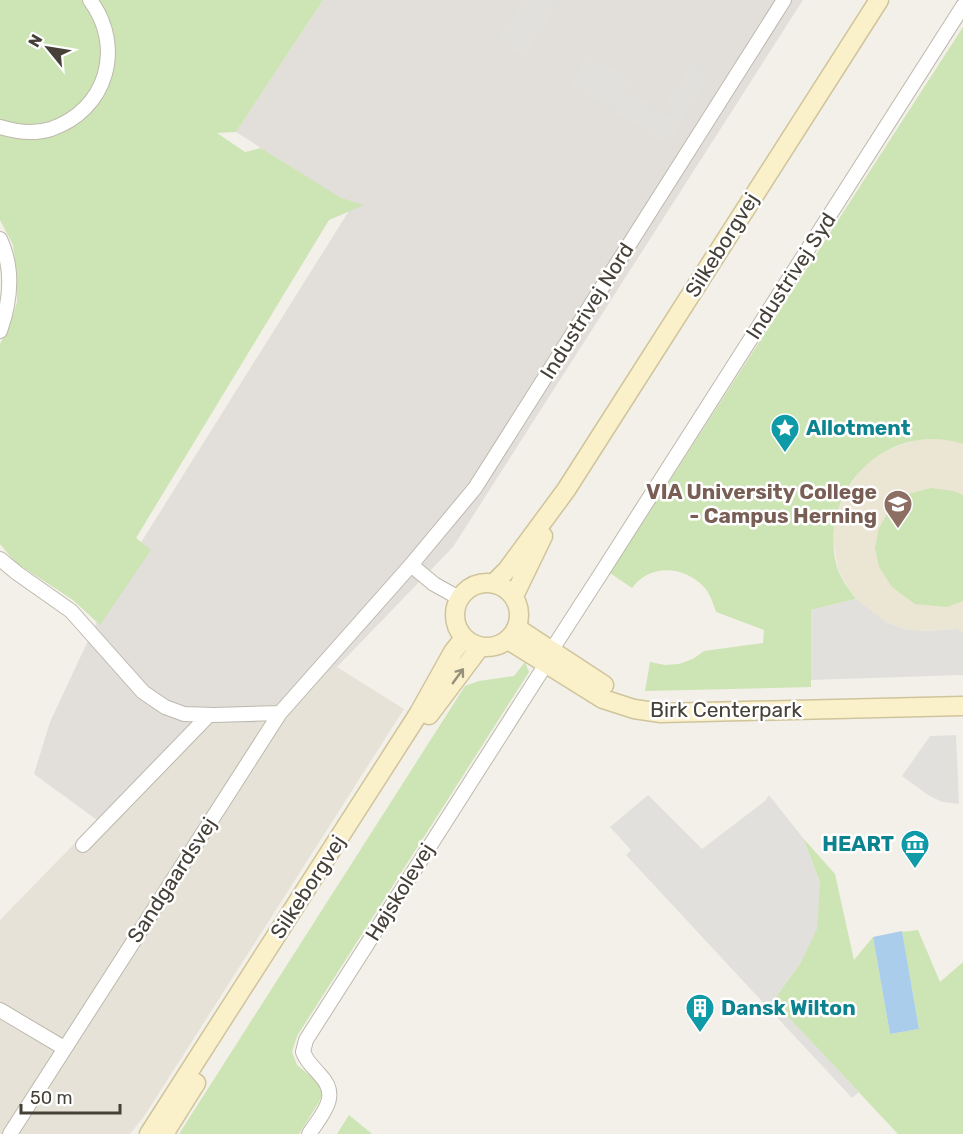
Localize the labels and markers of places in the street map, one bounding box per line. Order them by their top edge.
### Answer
place icon: Allotment [769,412,801,454]
place label: Allotment [806,415,911,440]
place label: VIA University College - Campus Herning [646,479,877,528]
school or university icon: VIA University College - Campus Herning [882,488,914,530]
museum icon: HEART [899,828,931,870]
place label: HEART [822,831,894,856]
building icon: Dansk Wilton [684,992,716,1034]
place label: Dansk Wilton [721,995,856,1020]

